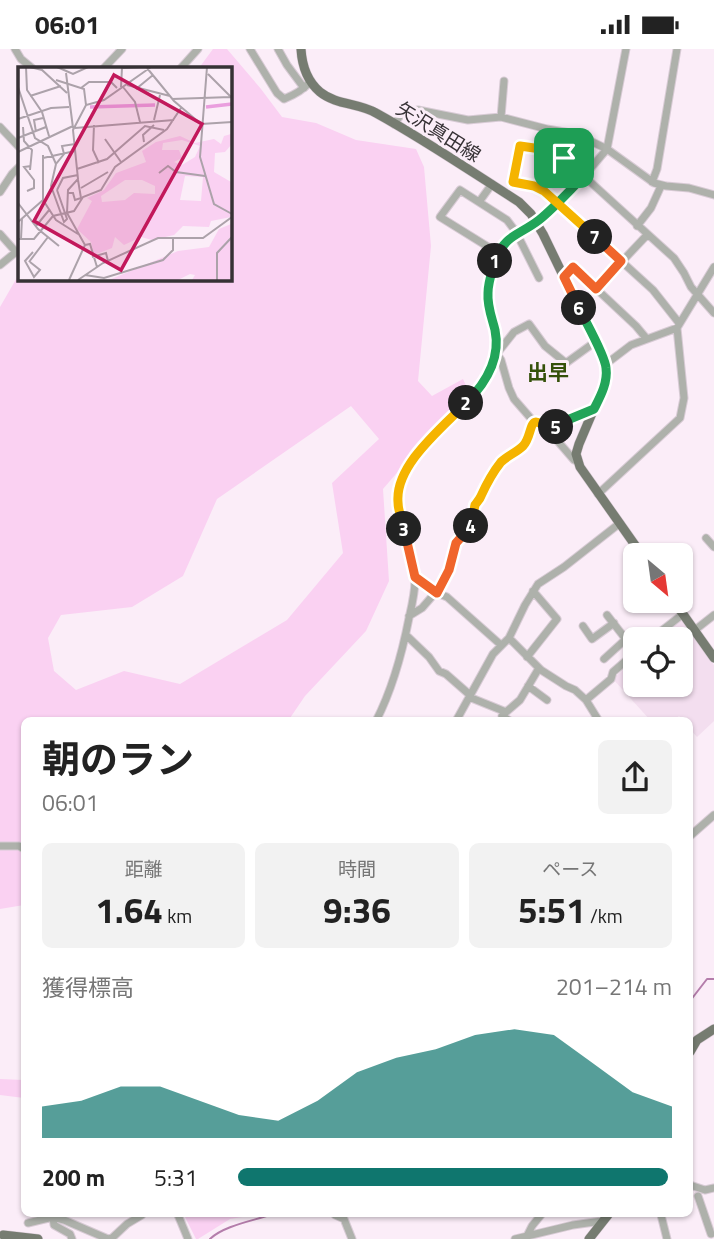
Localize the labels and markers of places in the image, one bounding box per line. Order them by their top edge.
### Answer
pin [534,128,594,188]
pin: 7 [578,219,612,255]
pin: 1 [477,243,512,279]
pin: 6 [562,291,596,325]
pin: 2 [448,385,484,421]
pin: 5 [538,409,574,445]
pin: 4 [454,509,489,543]
pin: 3 [386,511,422,547]

